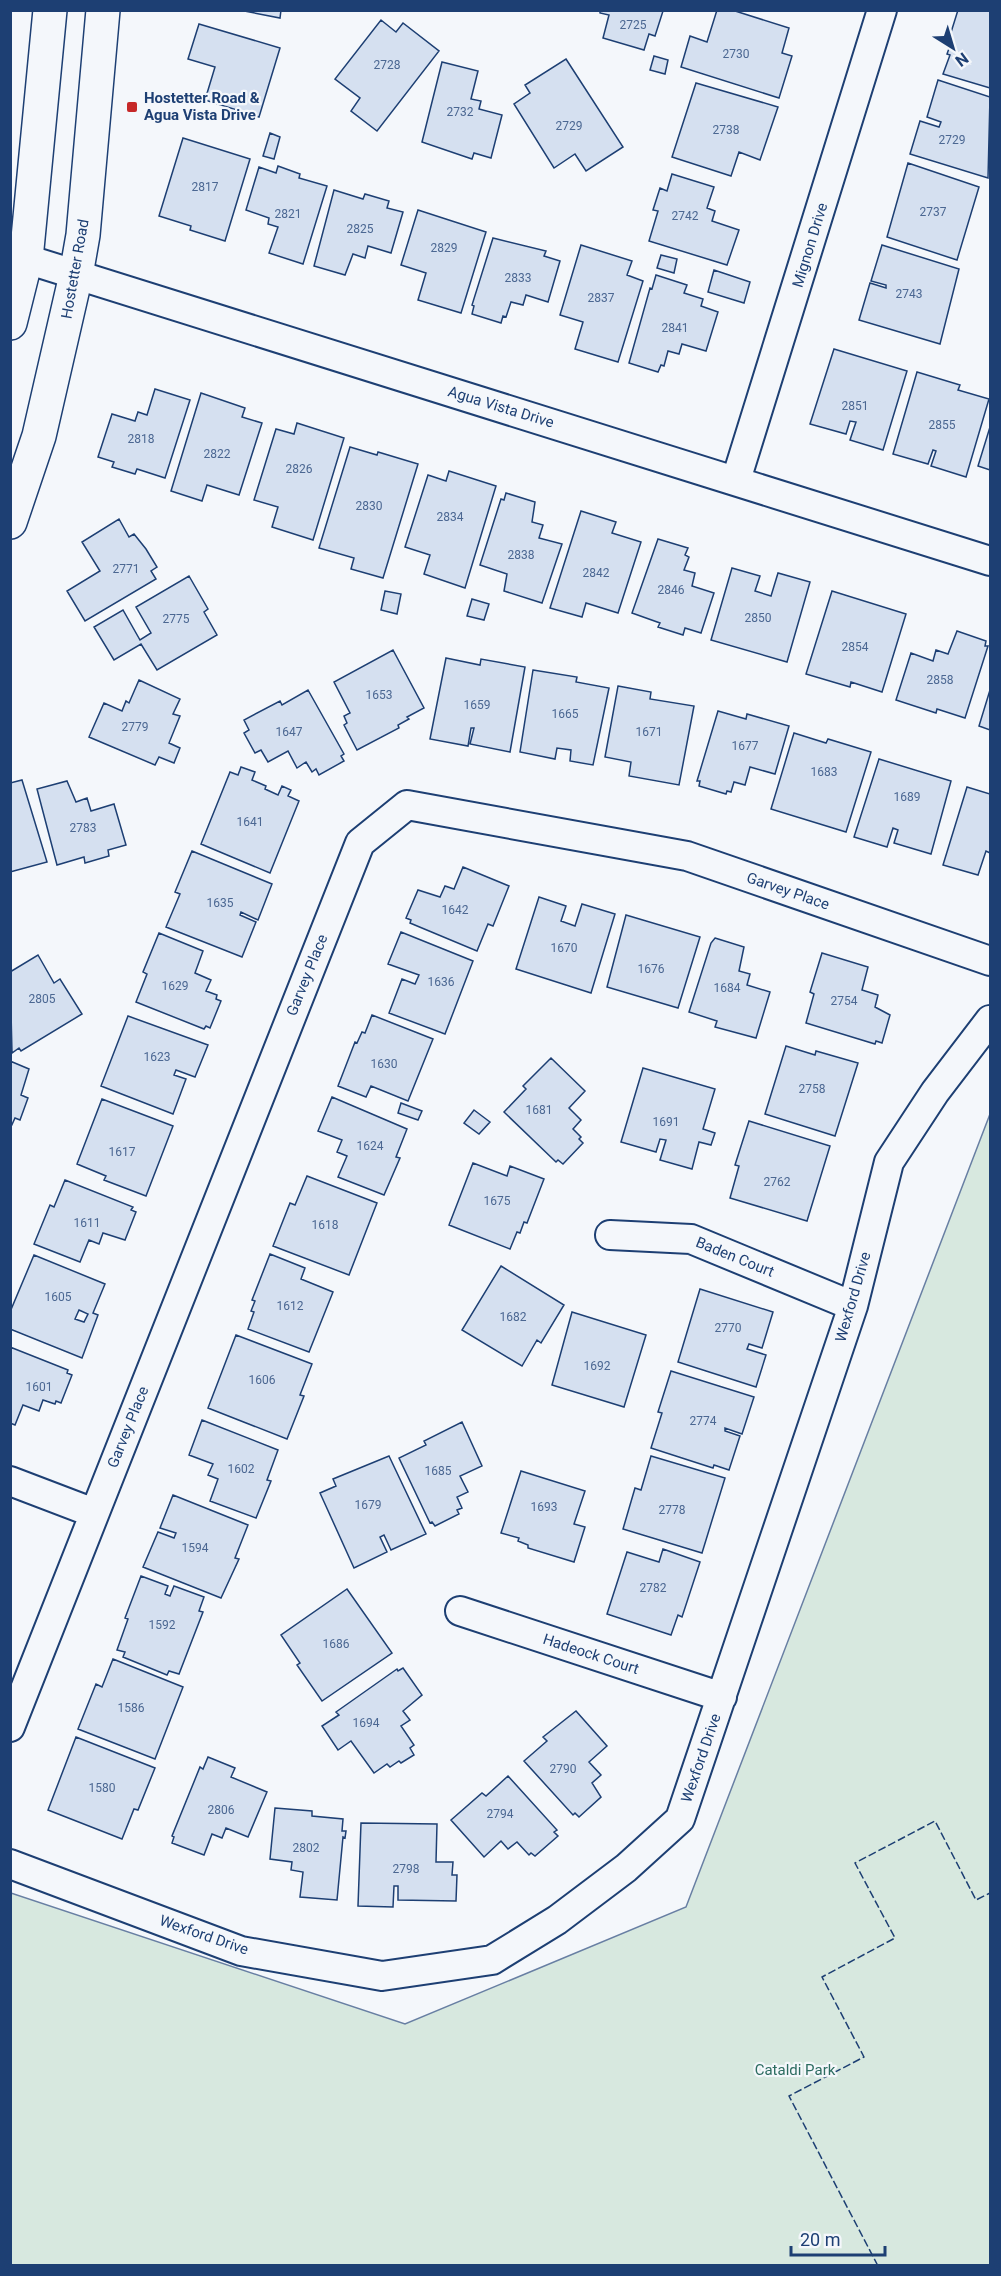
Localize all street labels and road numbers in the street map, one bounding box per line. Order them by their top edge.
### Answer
street label: Mignon Drive [789,200,831,290]
street label: Hostetter Road [57,218,93,320]
street label: Agua Vista Drive [446,382,556,432]
street label: Garvey Place [744,868,832,914]
street label: Garvey Place [282,931,332,1018]
street label: Baden Court [693,1233,777,1281]
street label: Wexford Drive [832,1250,874,1344]
street label: Garvey Place [103,1383,153,1470]
street label: Hadeock Court [541,1630,641,1678]
street label: Wexford Drive [677,1711,725,1805]
street label: Wexford Drive [157,1911,251,1959]

